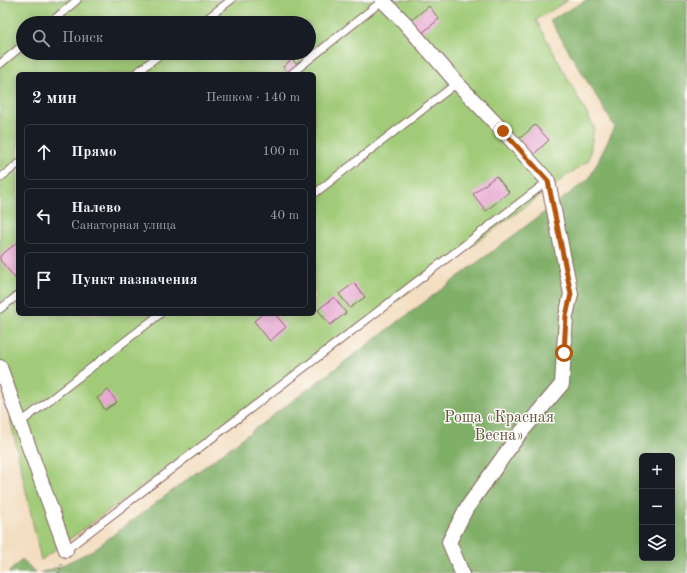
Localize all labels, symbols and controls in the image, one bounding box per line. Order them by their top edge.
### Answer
search box [16,16,316,60]
icon: search [30,27,52,49]
text: Поиск [62,31,103,46]
text: 2 мин [32,90,77,107]
text: Пешком · 140 m [206,91,300,104]
route end [494,122,512,140]
icon: ahead [33,141,55,163]
text: Прямо [71,145,117,160]
text: 100 m [262,145,299,158]
text: Налево [71,201,121,216]
icon: left [33,205,55,227]
text: 40 m [270,209,299,222]
text: Санаторная улица [71,219,176,232]
icon: arrive [33,269,55,291]
text: Пункт назначения [71,273,198,288]
route start [555,344,573,362]
park label: Роща «Красная Весна» [444,410,554,444]
map controls [639,453,675,561]
button: + [639,453,675,489]
button: − [639,489,675,525]
button: layers [639,525,675,561]

